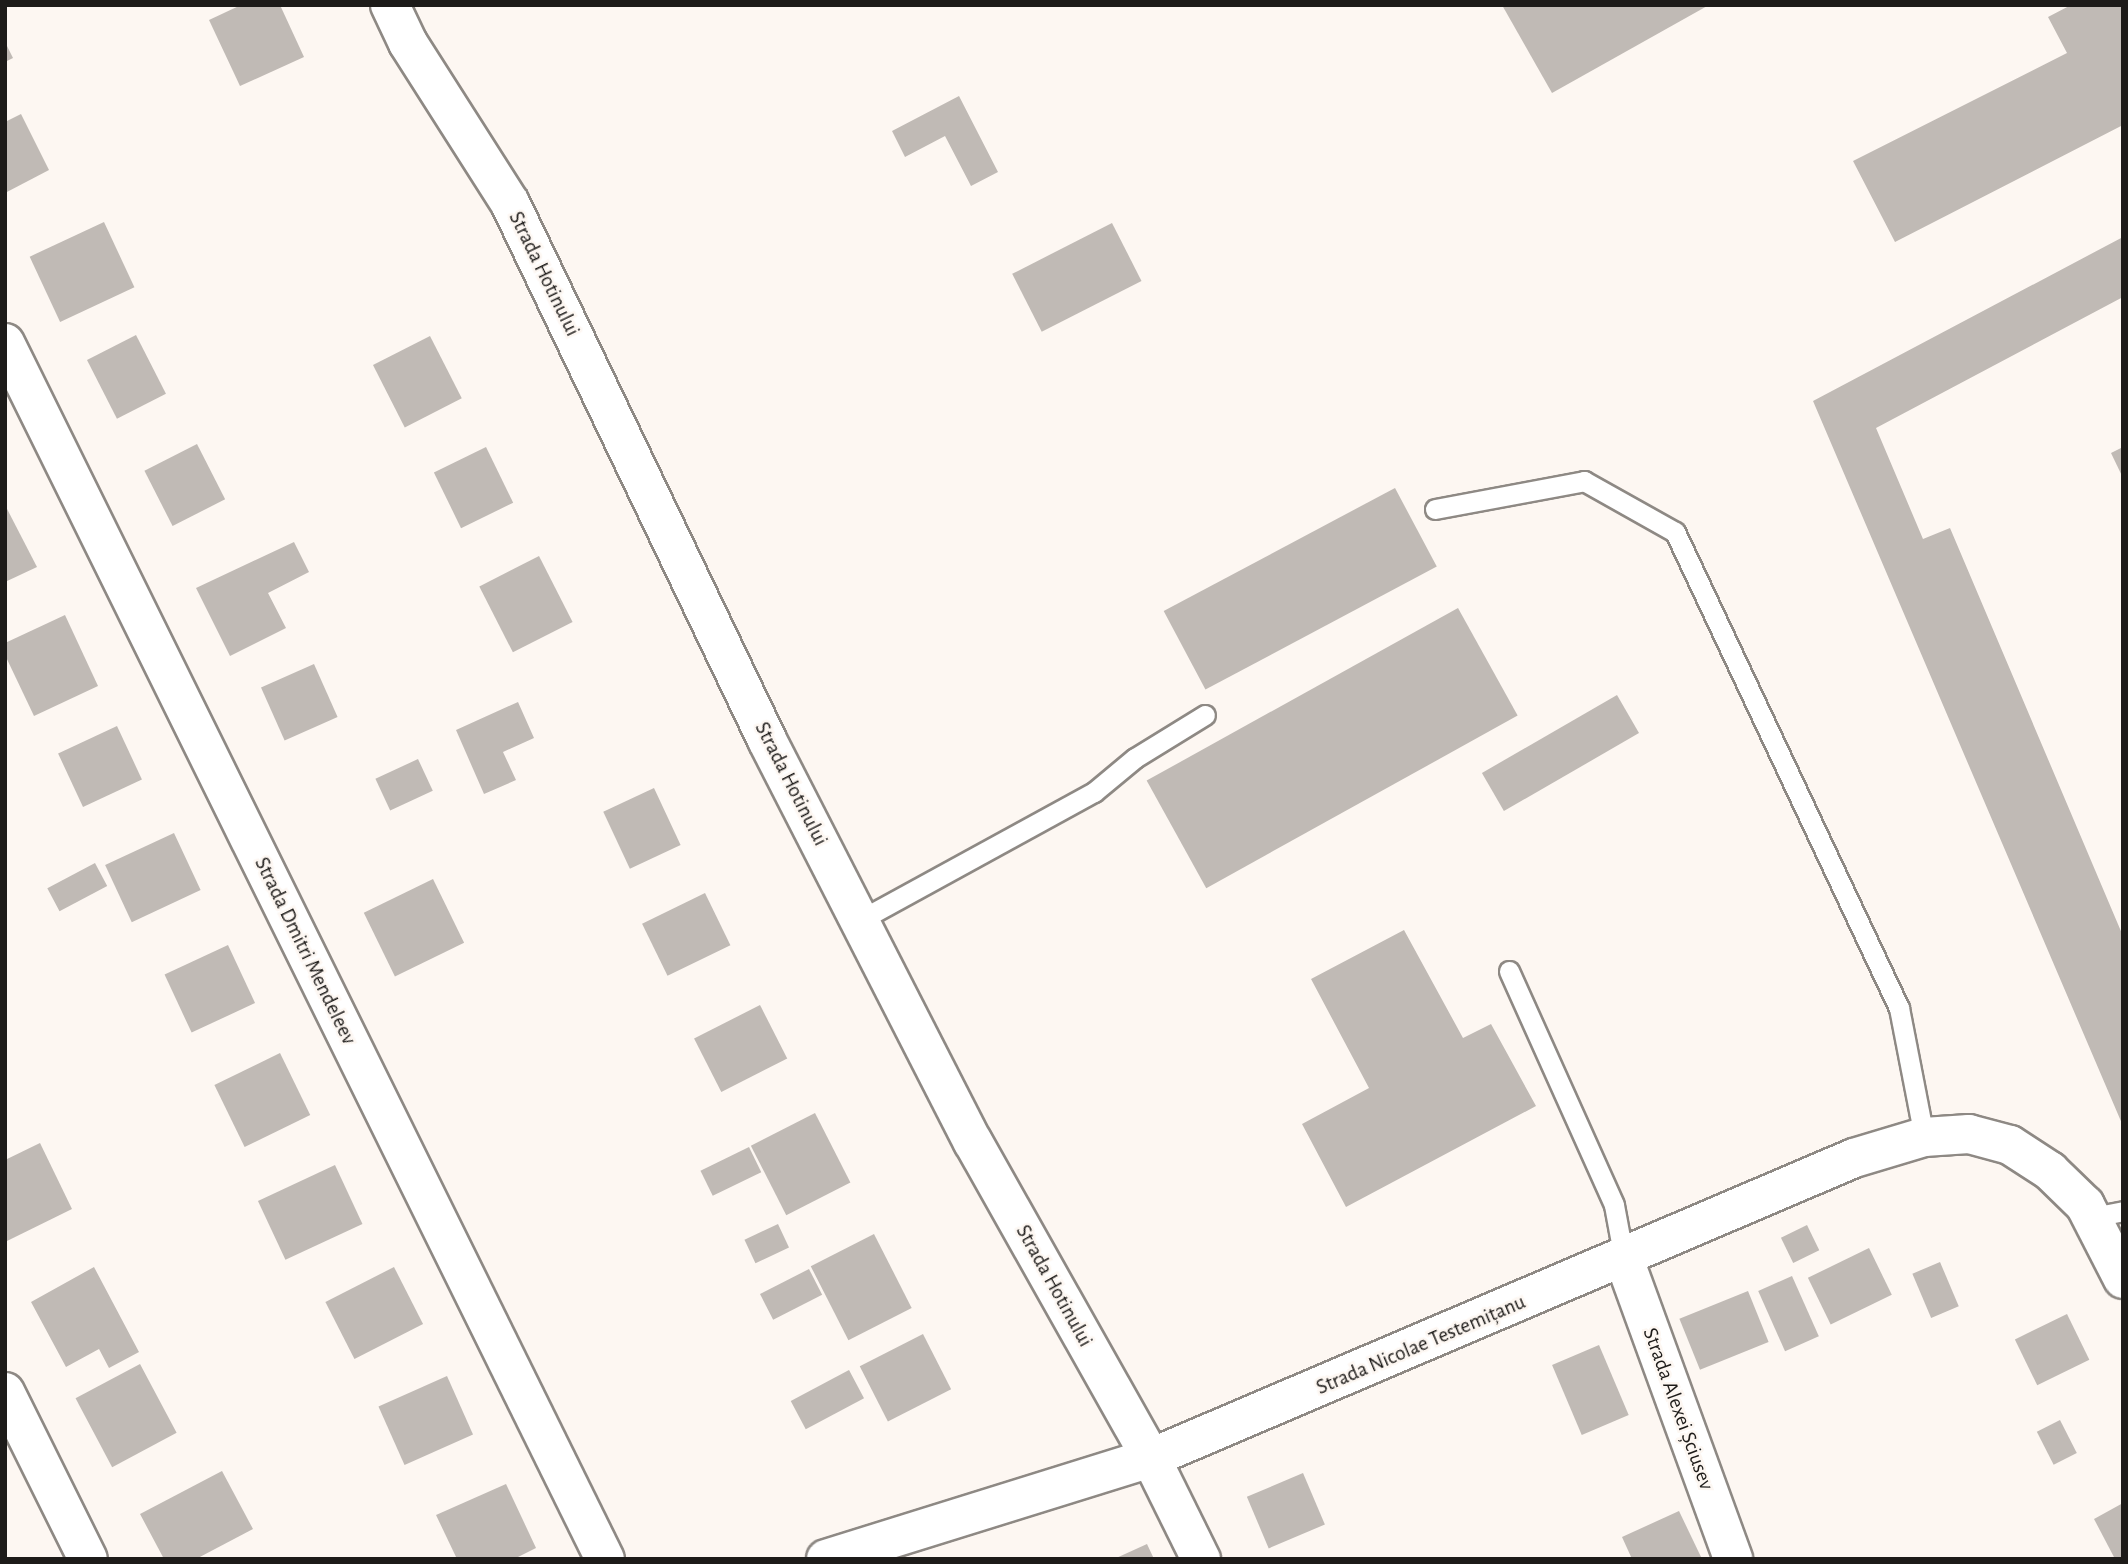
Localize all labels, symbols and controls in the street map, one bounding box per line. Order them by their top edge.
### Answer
street label: Strada Hotinului [503,208,585,340]
street label: Strada Hotinului [749,718,833,850]
street label: Strada Dmitri Mendeleev [249,853,361,1049]
street label: Strada Hotinului [1010,1221,1098,1351]
street label: Strada Nicolae Testemițanu [1313,1289,1529,1401]
street label: Strada Alexei Șciusev [1637,1325,1719,1493]

